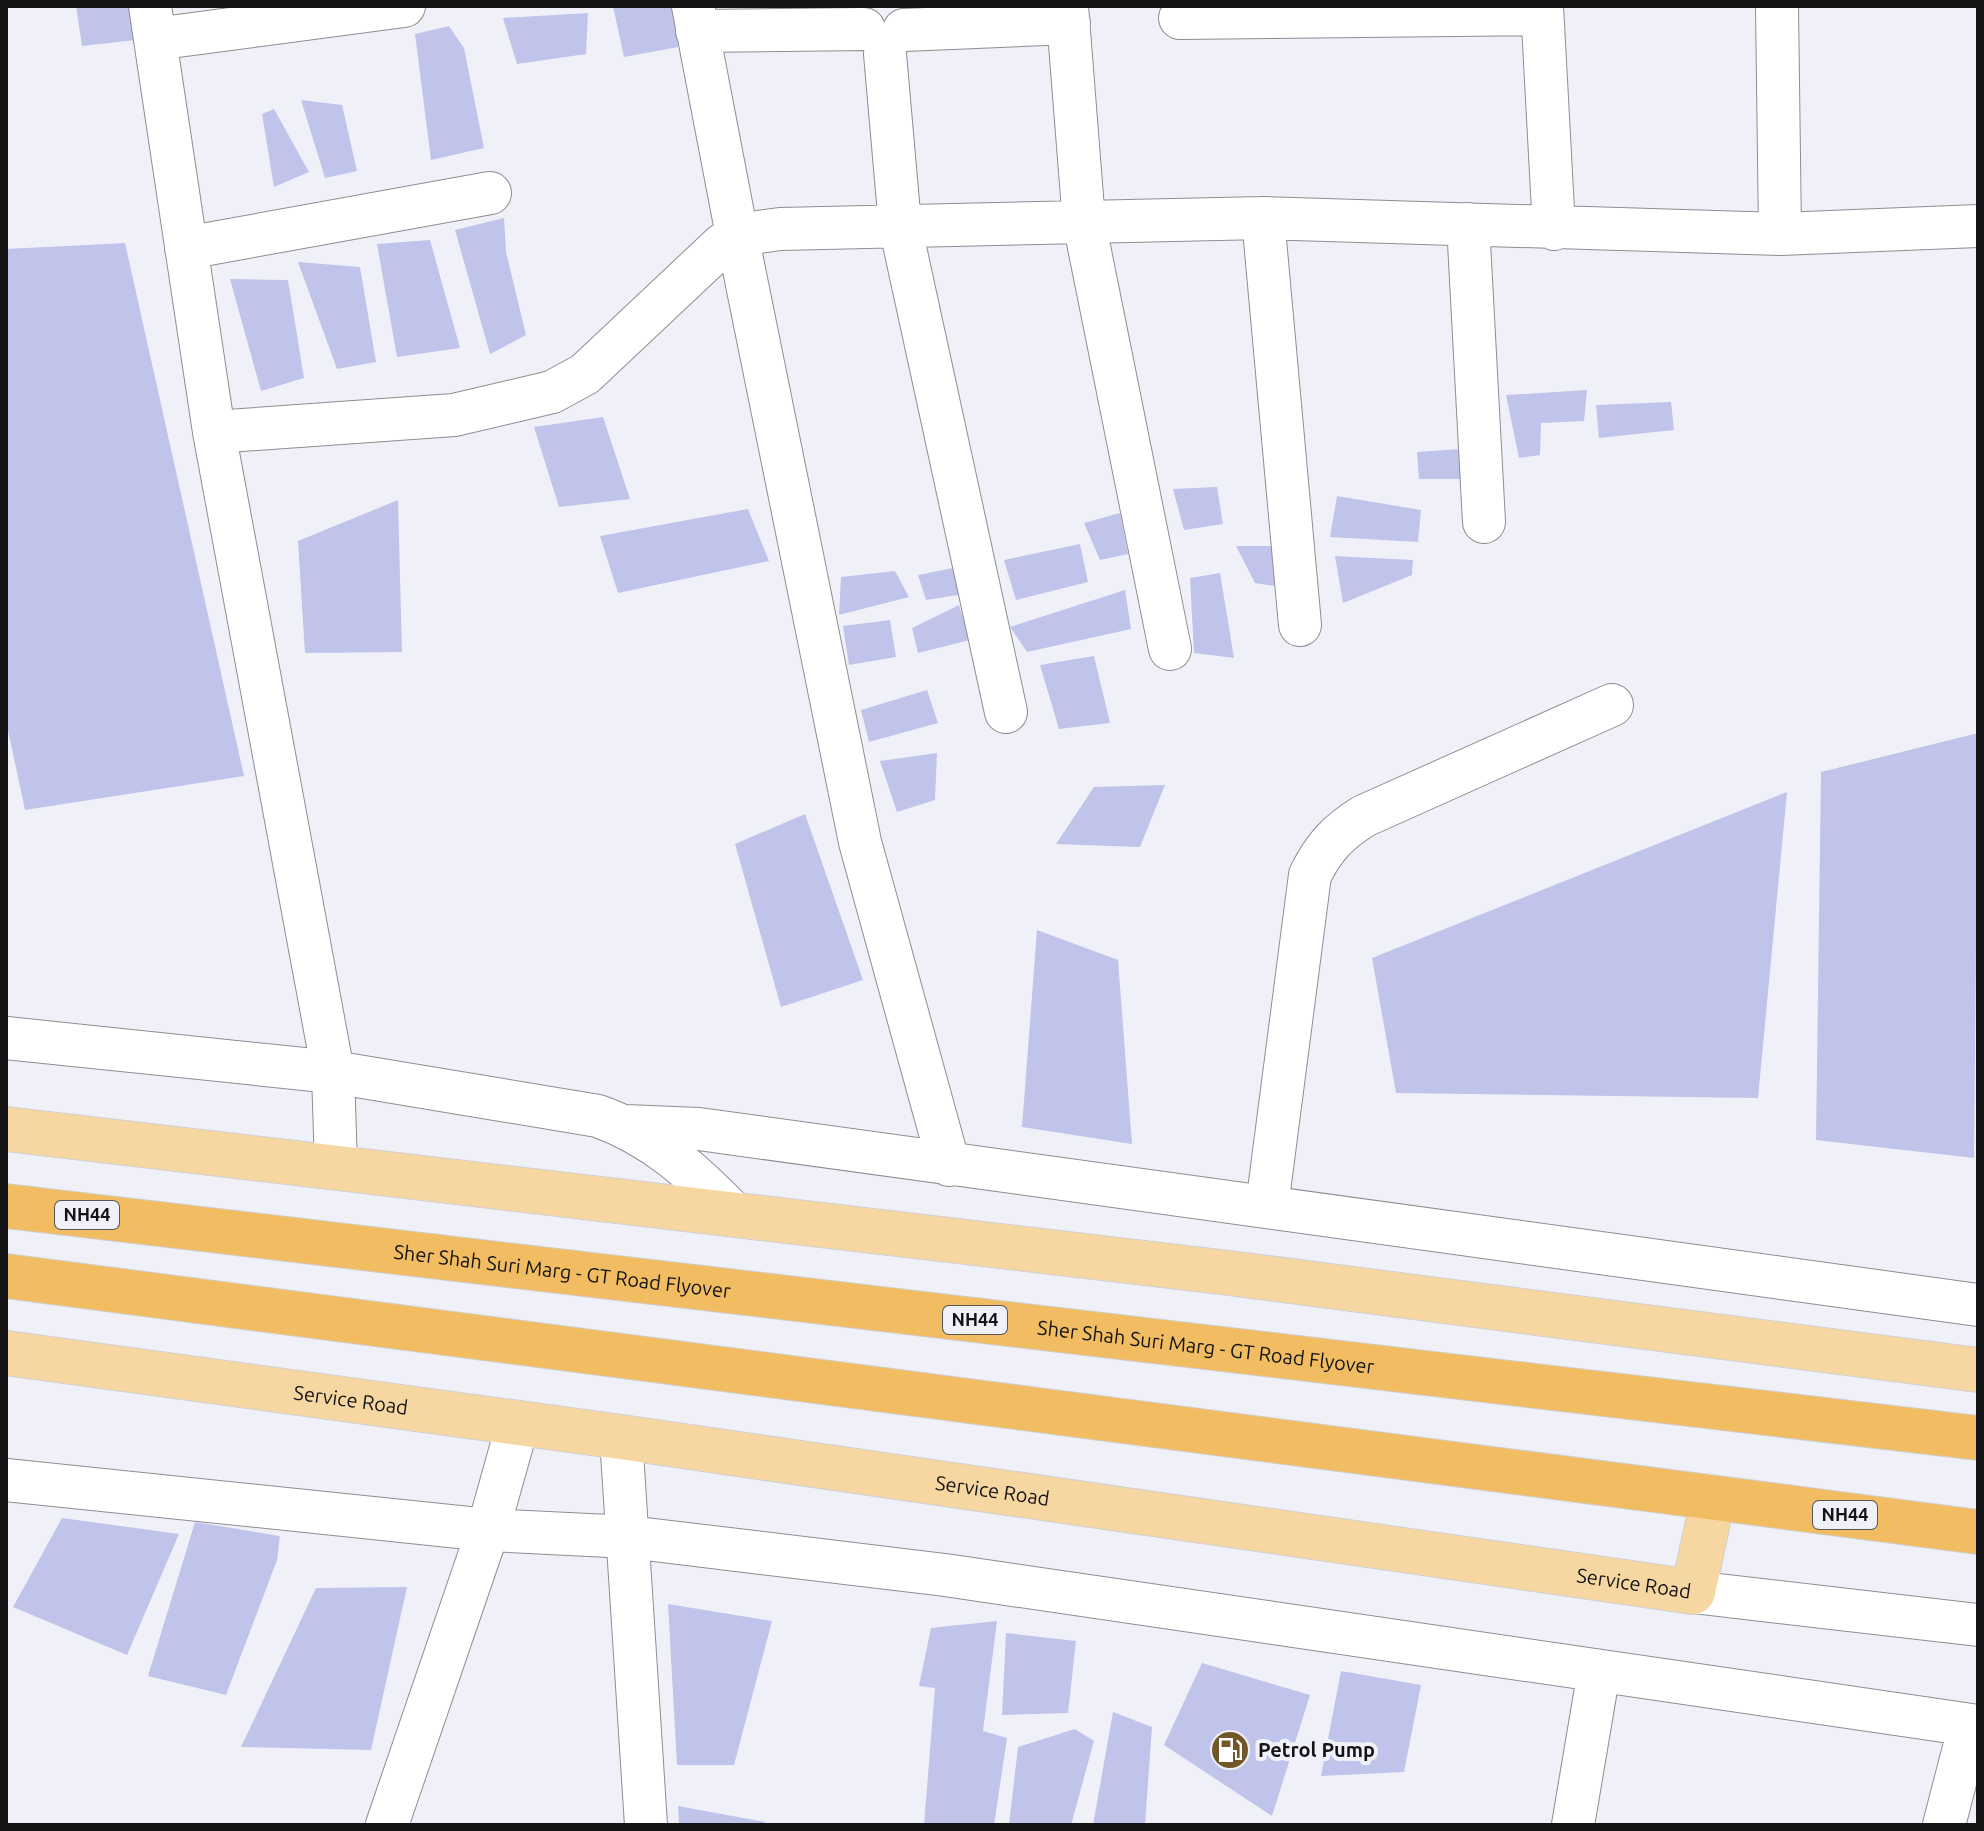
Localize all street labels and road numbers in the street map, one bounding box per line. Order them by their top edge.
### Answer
road number: NH44 [55,1201,119,1229]
street label: Sher Shah Suri Marg - GT Road Flyover [392,1240,732,1302]
road number: NH44 [943,1306,1007,1334]
street label: Sher Shah Suri Marg - GT Road Flyover [1036,1315,1376,1378]
street label: Service Road [292,1380,409,1419]
street label: Service Road [934,1471,1051,1510]
road number: NH44 [1813,1501,1877,1529]
street label: Service Road [1575,1563,1692,1603]

